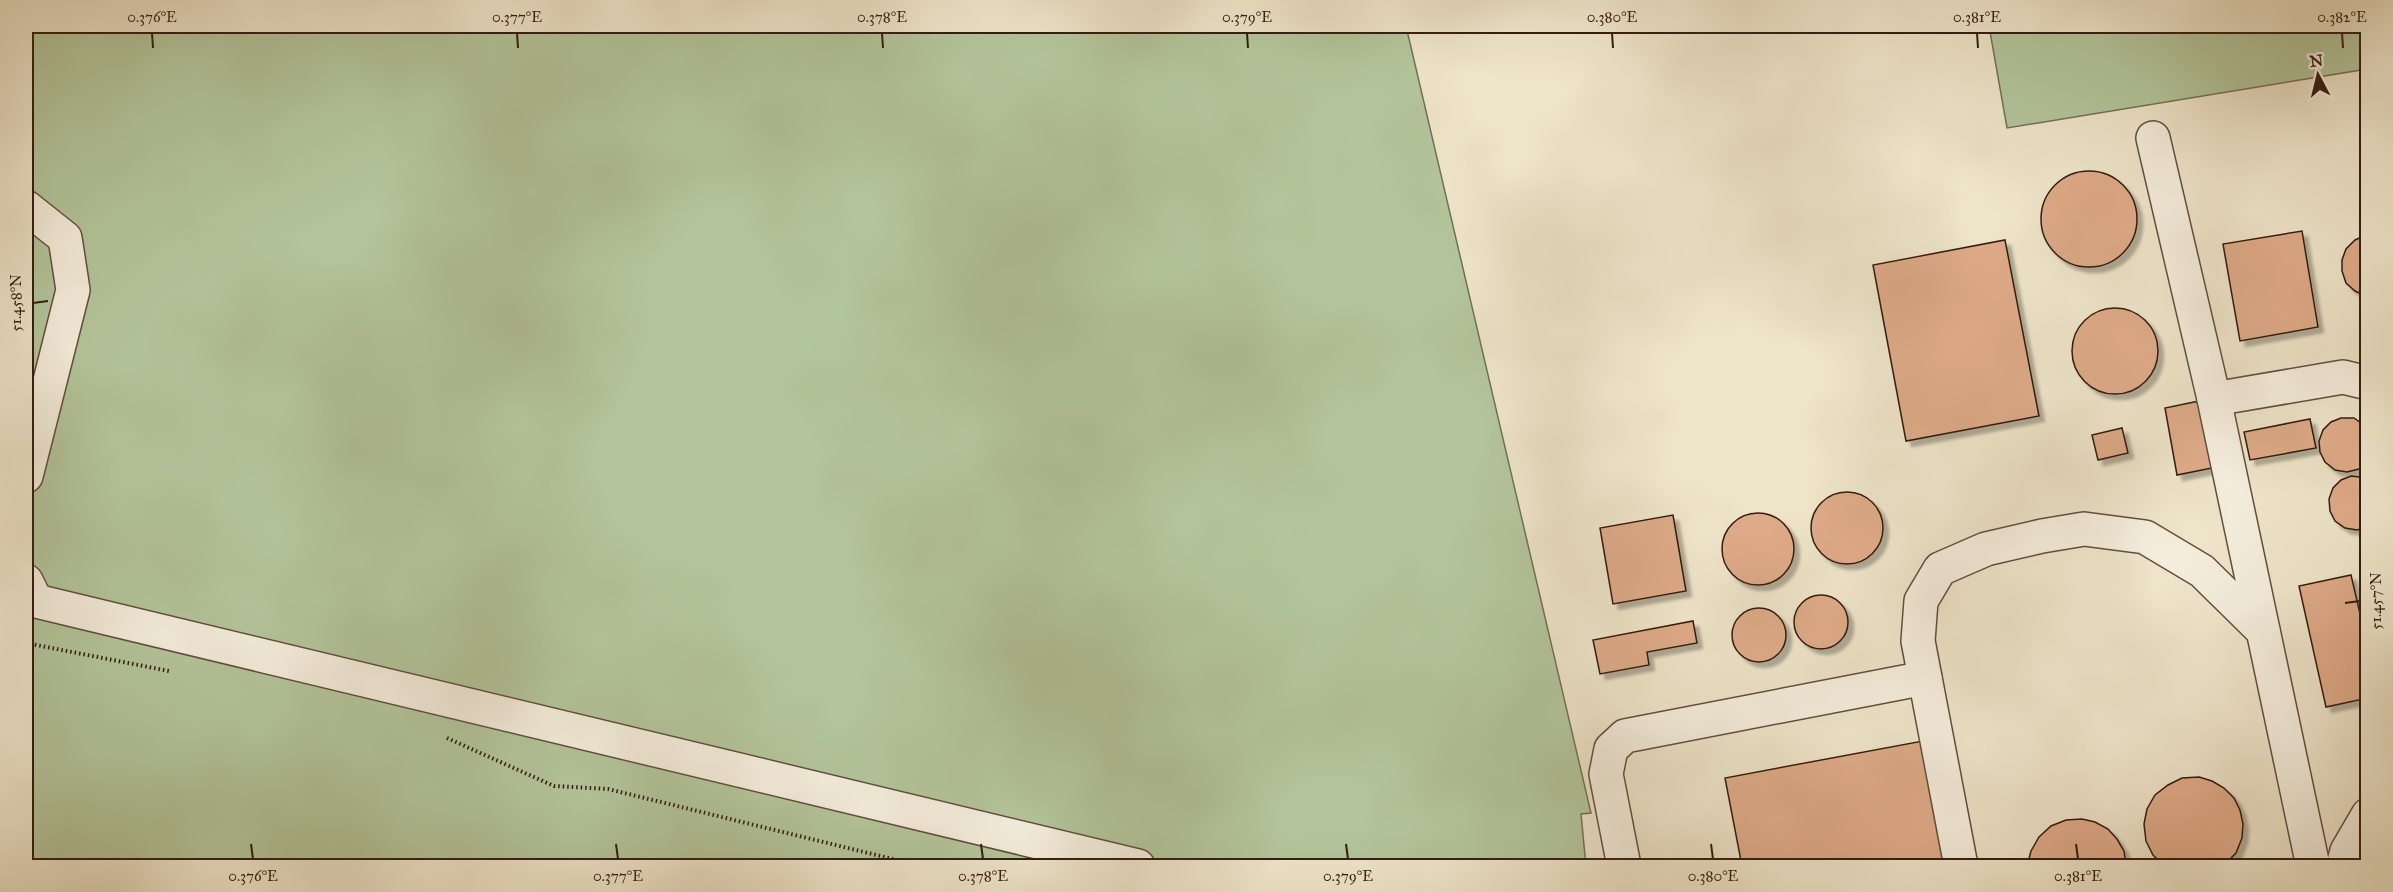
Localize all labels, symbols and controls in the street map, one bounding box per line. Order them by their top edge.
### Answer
text: 0.376°E [127,8,177,26]
text: 0.377°E [492,8,542,26]
text: 0.378°E [857,8,907,26]
text: 0.379°E [1222,8,1272,26]
text: 0.380°E [1587,8,1638,26]
text: 0.381°E [1953,8,2001,26]
text: 0.382°E [2317,8,2367,26]
north arrow [2288,45,2348,105]
text: N [2308,50,2325,71]
text: 51.458°N [7,274,25,332]
text: 51.457°N [2367,572,2385,630]
text: 0.376°E [228,867,278,885]
text: 0.377°E [593,867,643,885]
text: 0.378°E [958,867,1008,885]
text: 0.379°E [1323,867,1373,885]
text: 0.380°E [1688,867,1739,885]
text: 0.381°E [2054,867,2102,885]

